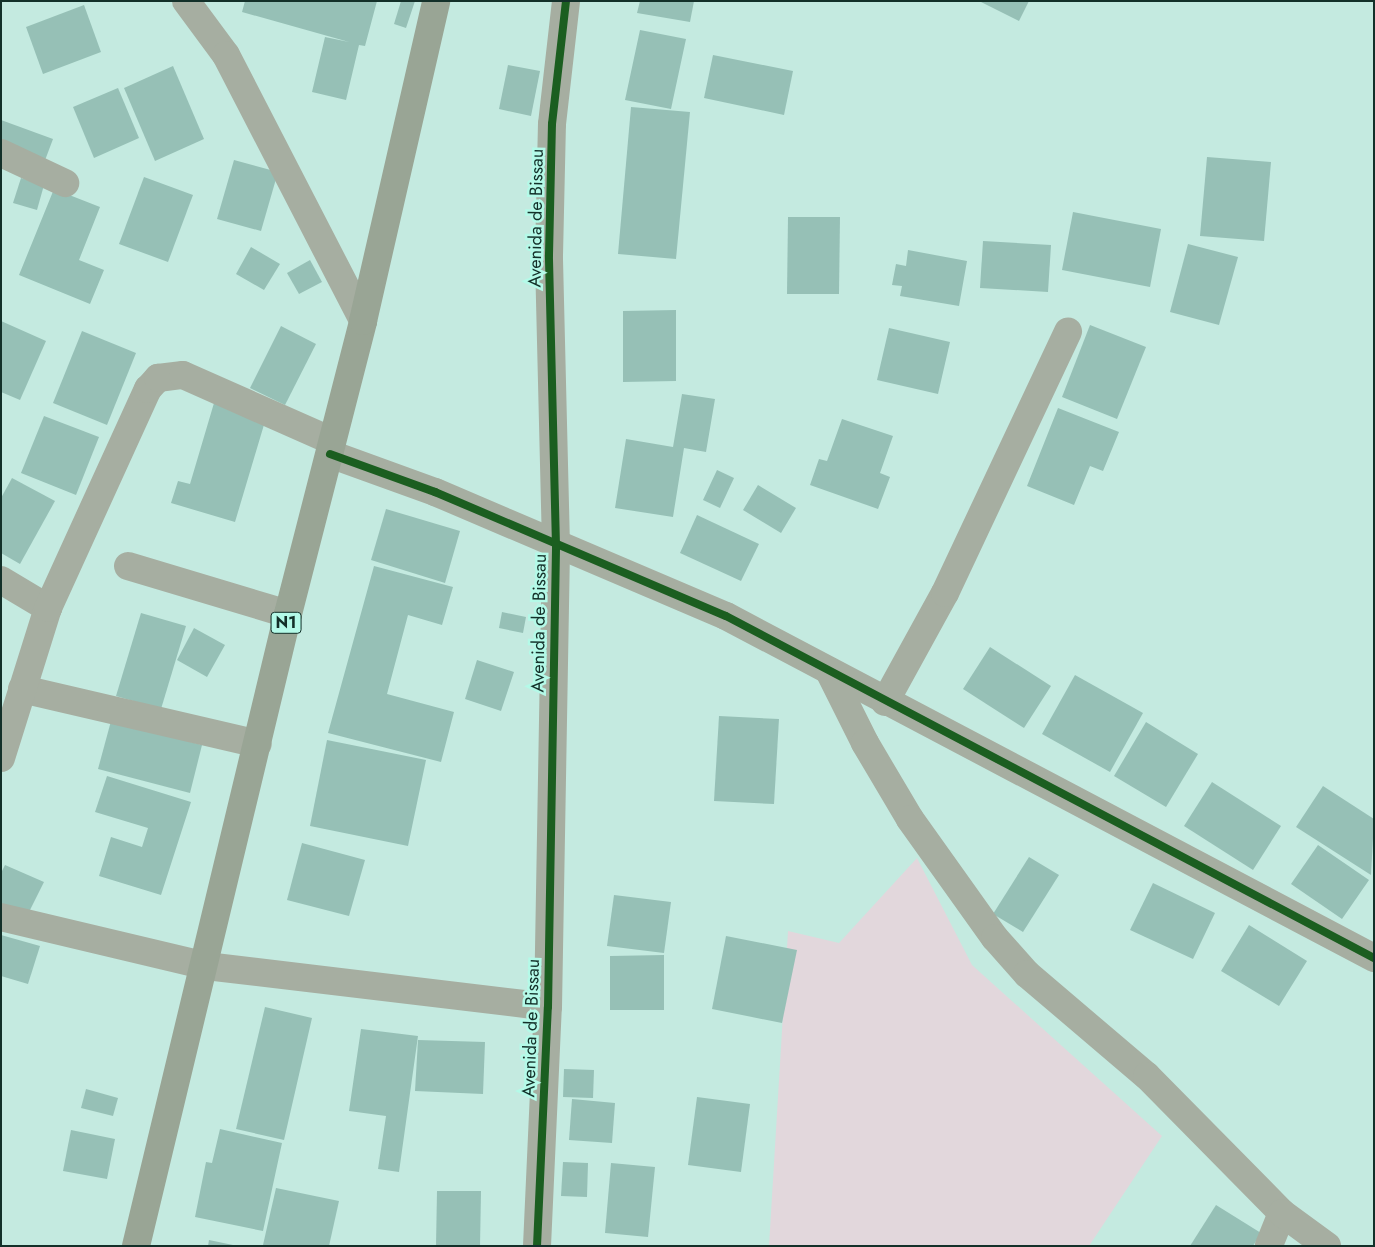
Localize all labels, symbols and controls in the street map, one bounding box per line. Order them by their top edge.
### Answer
street label: Avenida de Bissau [524,149,548,287]
street label: Avenida de Bissau [527,554,551,692]
road number: N1 [270,610,302,636]
street label: Avenida de Bissau [518,958,544,1098]

